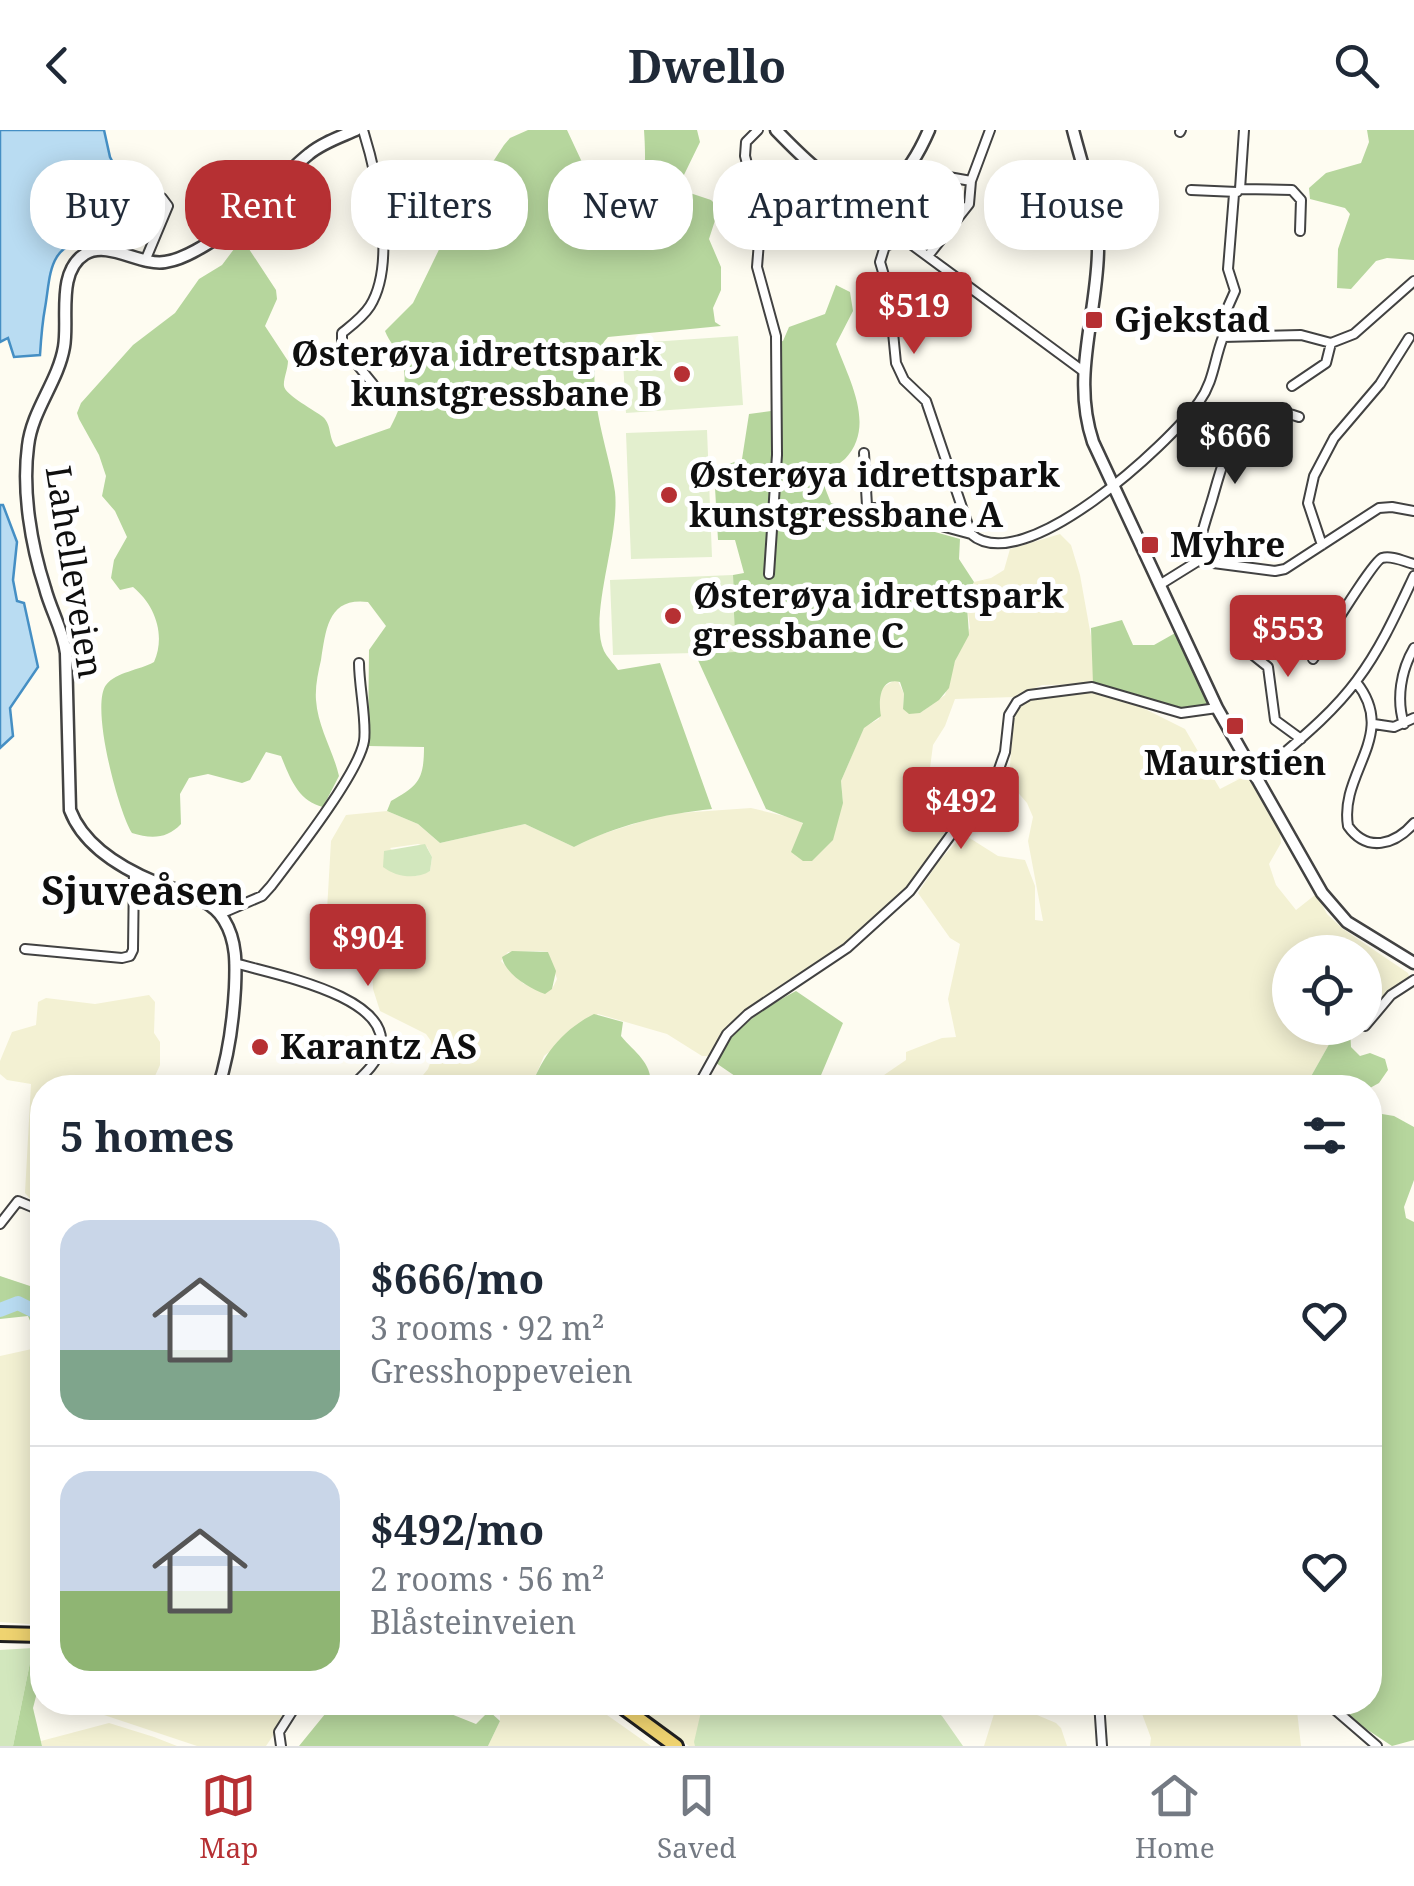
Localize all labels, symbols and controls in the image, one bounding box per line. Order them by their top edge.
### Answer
text: Dwello [628,35,786,96]
icon: back [30,38,85,93]
icon: search [1329,38,1384,93]
chip: Buy [30,160,165,250]
chip: Rent [185,160,331,250]
chip: Filters [351,160,528,250]
chip: New [548,160,693,250]
chip: Apartment [713,160,964,250]
chip: House [984,160,1159,250]
pin: $519 [855,272,973,357]
text: $519 [878,283,950,326]
place label: Gjekstad [1114,295,1270,342]
marker: Gjekstad [1083,309,1105,331]
place label: Østerøya idrettspark kunstgressbane B [291,329,663,416]
marker: Østerøya idrettspark kunstgressbane B [671,363,693,385]
pin: $666 [1176,402,1294,487]
text: $666 [1199,413,1271,456]
place label: Østerøya idrettspark kunstgressbane A [689,450,1060,537]
street label: Lahelleveien [36,462,115,681]
marker: Østerøya idrettspark kunstgressbane A [658,484,680,506]
place label: Myhre [1170,520,1285,567]
marker: Myhre [1139,534,1161,556]
place label: Østerøya idrettspark gressbane C [693,571,1064,658]
pin: $553 [1229,595,1347,680]
marker: Østerøya idrettspark gressbane C [662,605,684,627]
text: $553 [1252,606,1324,649]
marker: Maurstien [1224,715,1246,737]
place label: Maurstien [1144,738,1326,785]
pin: $492 [902,767,1020,852]
text: $492 [925,778,997,821]
district label: Sjuveåsen [41,862,245,917]
pin: $904 [309,904,427,989]
text: $904 [332,915,404,958]
map controls [1272,935,1382,1045]
button: locate [1272,935,1382,1045]
place label: Karantz AS [280,1022,477,1069]
marker: Karantz AS [249,1036,271,1058]
text: 5 homes [60,1107,234,1164]
icon: filters [1297,1108,1352,1163]
text: $666/mo [370,1249,544,1306]
icon: home [140,1260,260,1380]
icon: heart [1297,1293,1352,1348]
text: 3 rooms · 92 m² [370,1306,605,1349]
text: Gresshoppeveien [370,1349,633,1392]
text: $492/mo [370,1500,544,1557]
icon: home [140,1511,260,1631]
icon: heart [1297,1544,1352,1599]
text: 2 rooms · 56 m² [370,1557,605,1600]
text: Blåsteinveien [370,1600,576,1643]
tab: Map [199,1768,258,1866]
tab: Saved [657,1768,736,1866]
tab: Home [1135,1768,1215,1866]

